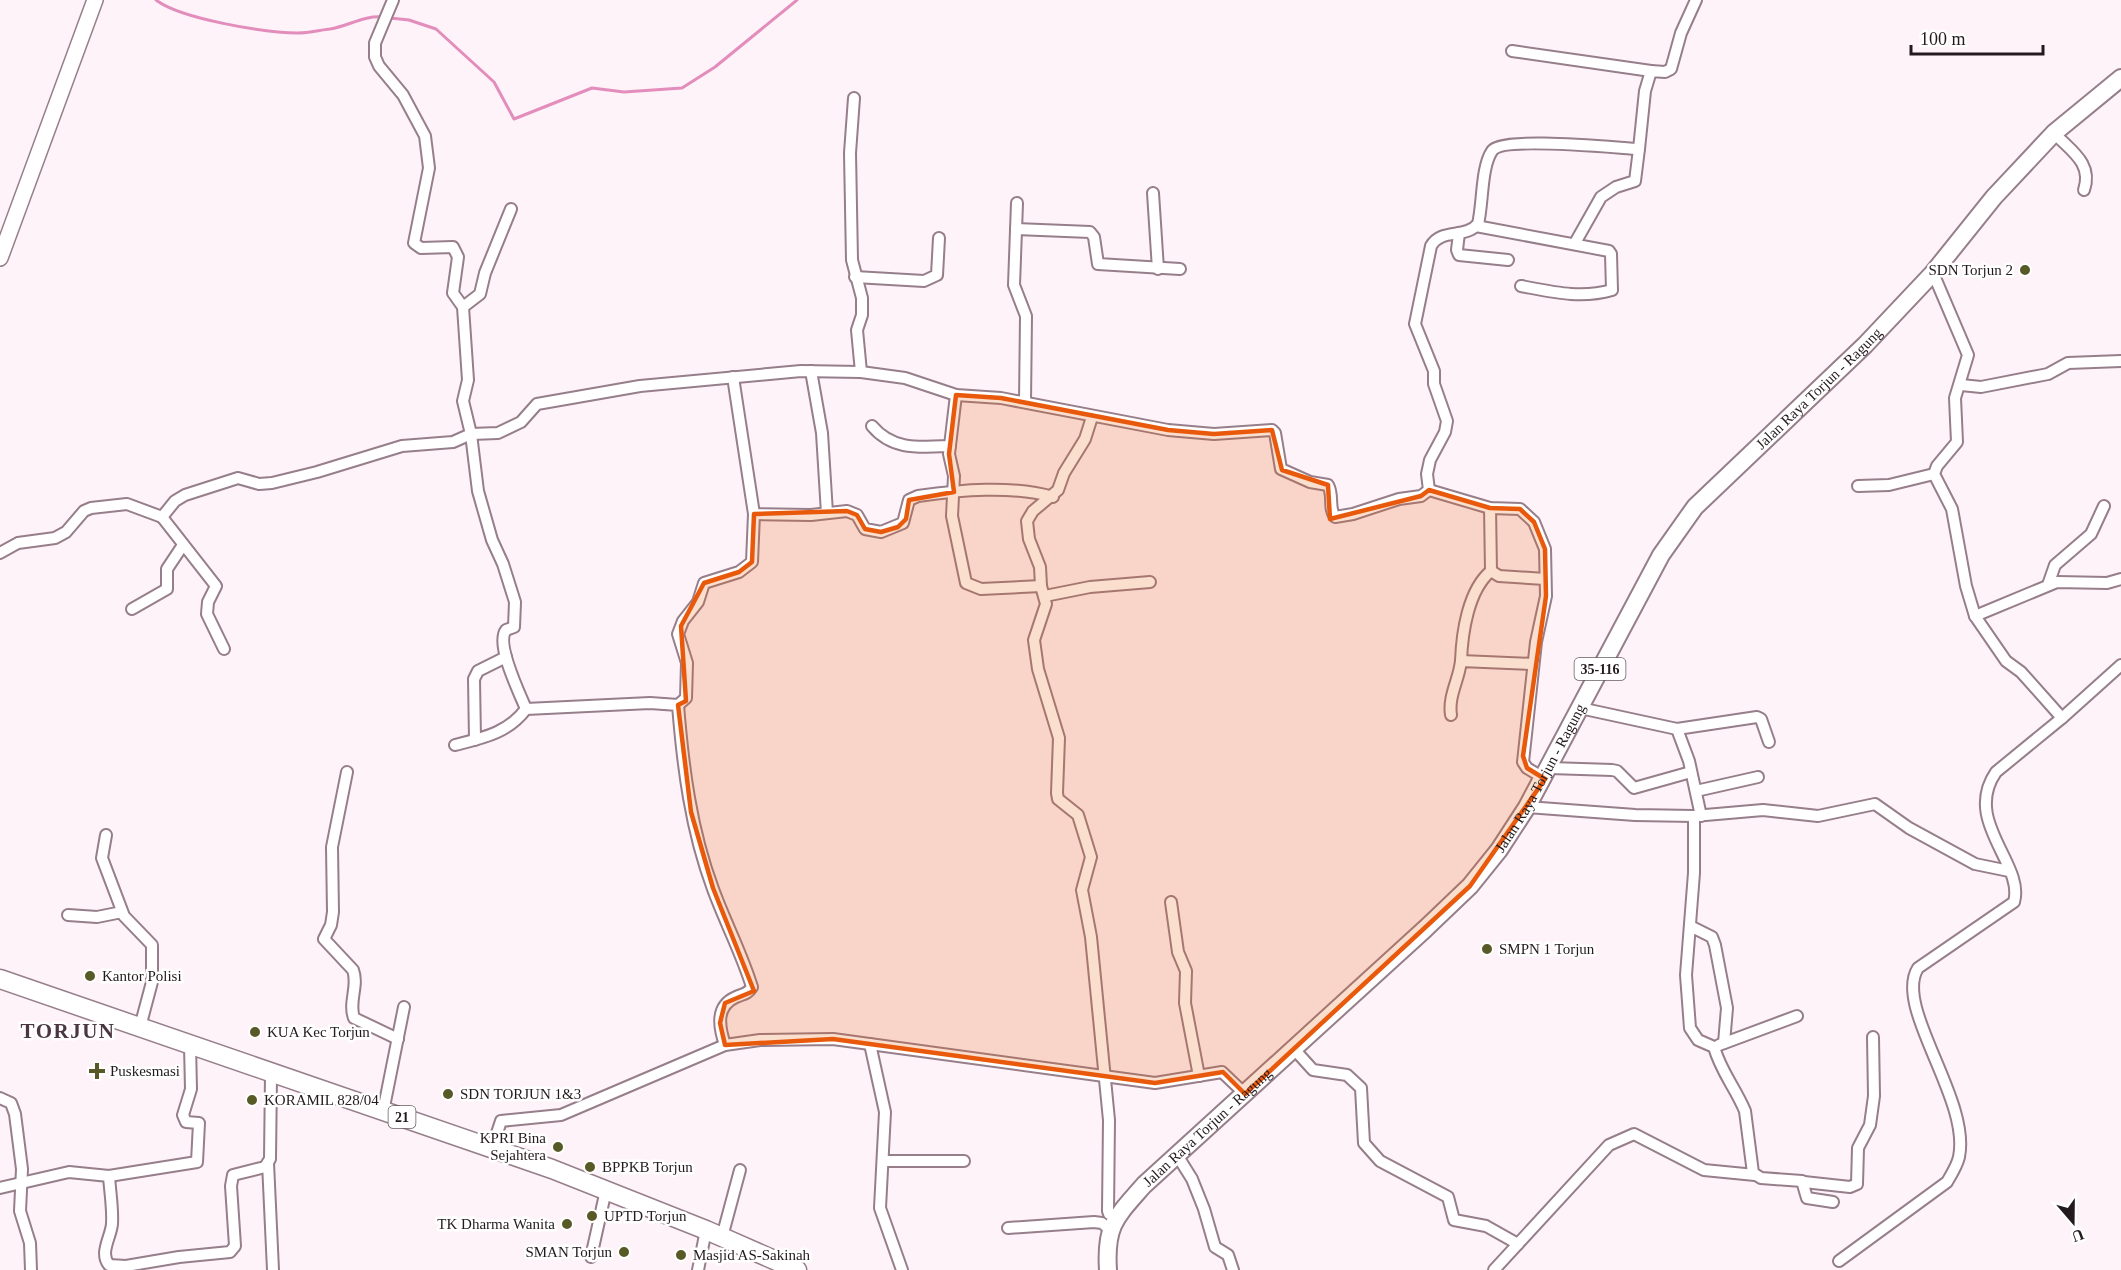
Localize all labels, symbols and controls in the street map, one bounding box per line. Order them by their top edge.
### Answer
scale bar [1911,18,2043,56]
text: 100 m [1920,29,1966,49]
place label: SDN Torjun 2 [1928,262,2013,278]
marker: SDN Torjun 2 [2018,263,2032,277]
street label: Jalan Raya Torjun - Ragung [1753,324,1885,452]
road number: 35-116 [1574,658,1626,680]
street label: Jalan Raya Torjun - Ragung [1492,701,1589,855]
place label: SMPN 1 Torjun [1499,941,1595,957]
marker: SMPN 1 Torjun [1480,942,1494,956]
place label: Kantor Polisi [102,968,182,984]
marker: Kantor Polisi [83,969,97,983]
district label: TORJUN [21,1019,115,1043]
place label: KUA Kec Torjun [267,1024,370,1040]
marker: KUA Kec Torjun [248,1025,262,1039]
marker: Puskesmasi [88,1062,106,1080]
place label: Puskesmasi [110,1063,180,1079]
street label: Jalan Raya Torjun - Ragung [1140,1065,1275,1190]
place label: SDN TORJUN 1&3 [460,1086,581,1102]
marker: SDN TORJUN 1&3 [441,1087,455,1101]
place label: KORAMIL 828/04 [264,1092,379,1108]
marker: KORAMIL 828/04 [245,1093,259,1107]
road number: 21 [388,1106,416,1128]
place label: KPRI Bina Sejahtera [480,1130,546,1163]
marker: KPRI Bina Sejahtera [551,1140,565,1154]
place label: BPPKB Torjun [602,1159,693,1175]
marker: BPPKB Torjun [583,1160,597,1174]
north arrow [2043,1192,2103,1252]
place label: UPTD Torjun [604,1208,687,1224]
marker: UPTD Torjun [585,1209,599,1223]
place label: TK Dharma Wanita [437,1216,555,1232]
marker: TK Dharma Wanita [560,1217,574,1231]
text: U [2069,1226,2086,1246]
place label: SMAN Torjun [525,1244,612,1260]
marker: SMAN Torjun [617,1245,631,1259]
place label: Masjid AS-Sakinah [693,1247,811,1263]
marker: Masjid AS-Sakinah [674,1248,688,1262]

